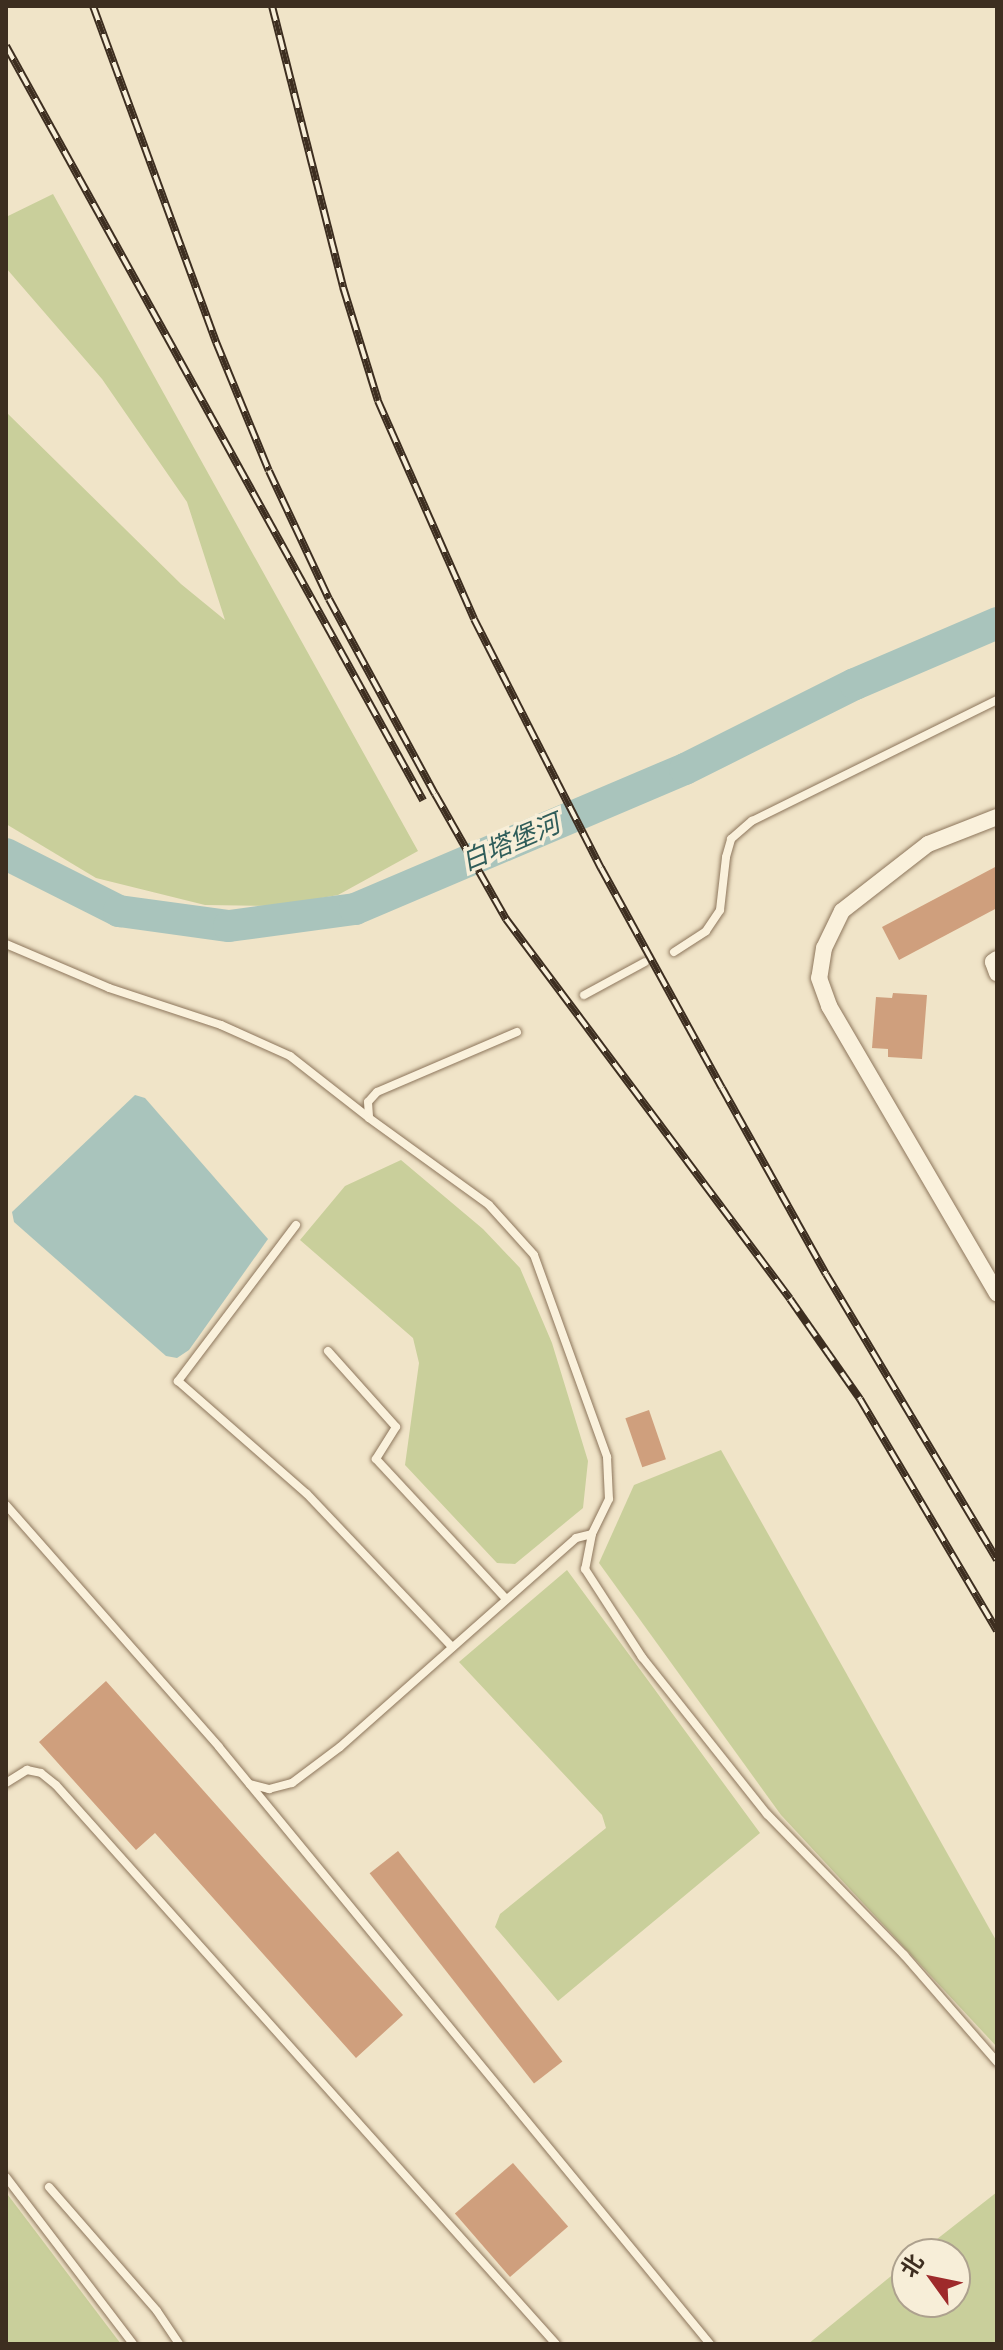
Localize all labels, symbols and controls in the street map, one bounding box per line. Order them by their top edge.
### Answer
water label: 白塔堡河 [457,808,565,878]
north arrow [891,2238,971,2318]
text: 北 [895,2249,929,2282]

